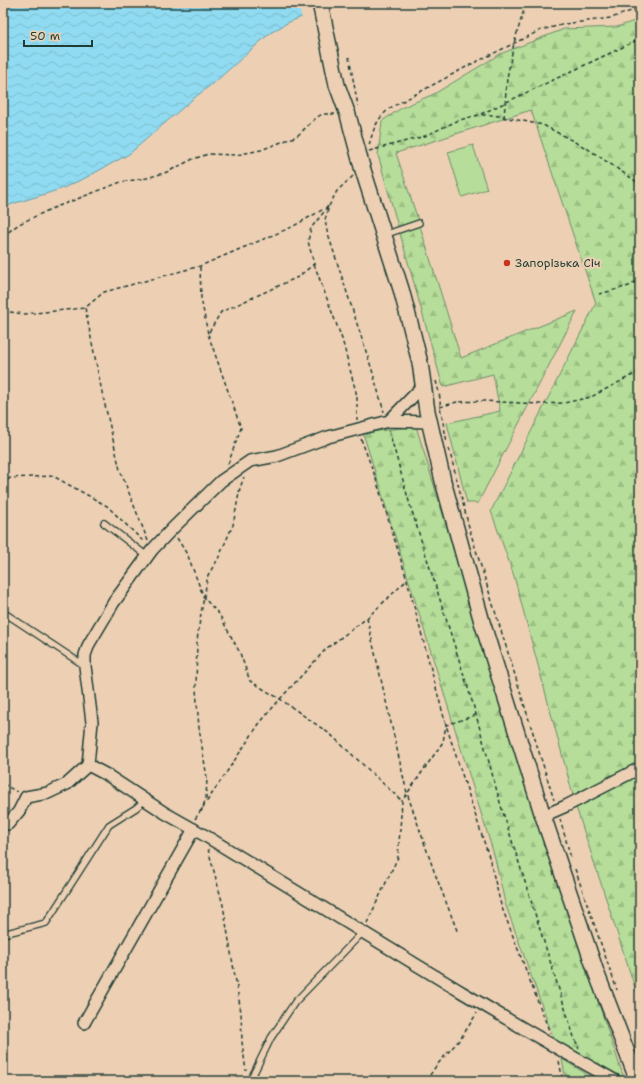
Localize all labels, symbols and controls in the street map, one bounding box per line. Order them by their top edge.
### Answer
scale bar [24,22,92,48]
text: 50 m [30,28,60,44]
place label: Запорізька Січ [515,255,600,271]
marker: Запорізька Січ [502,258,512,268]

